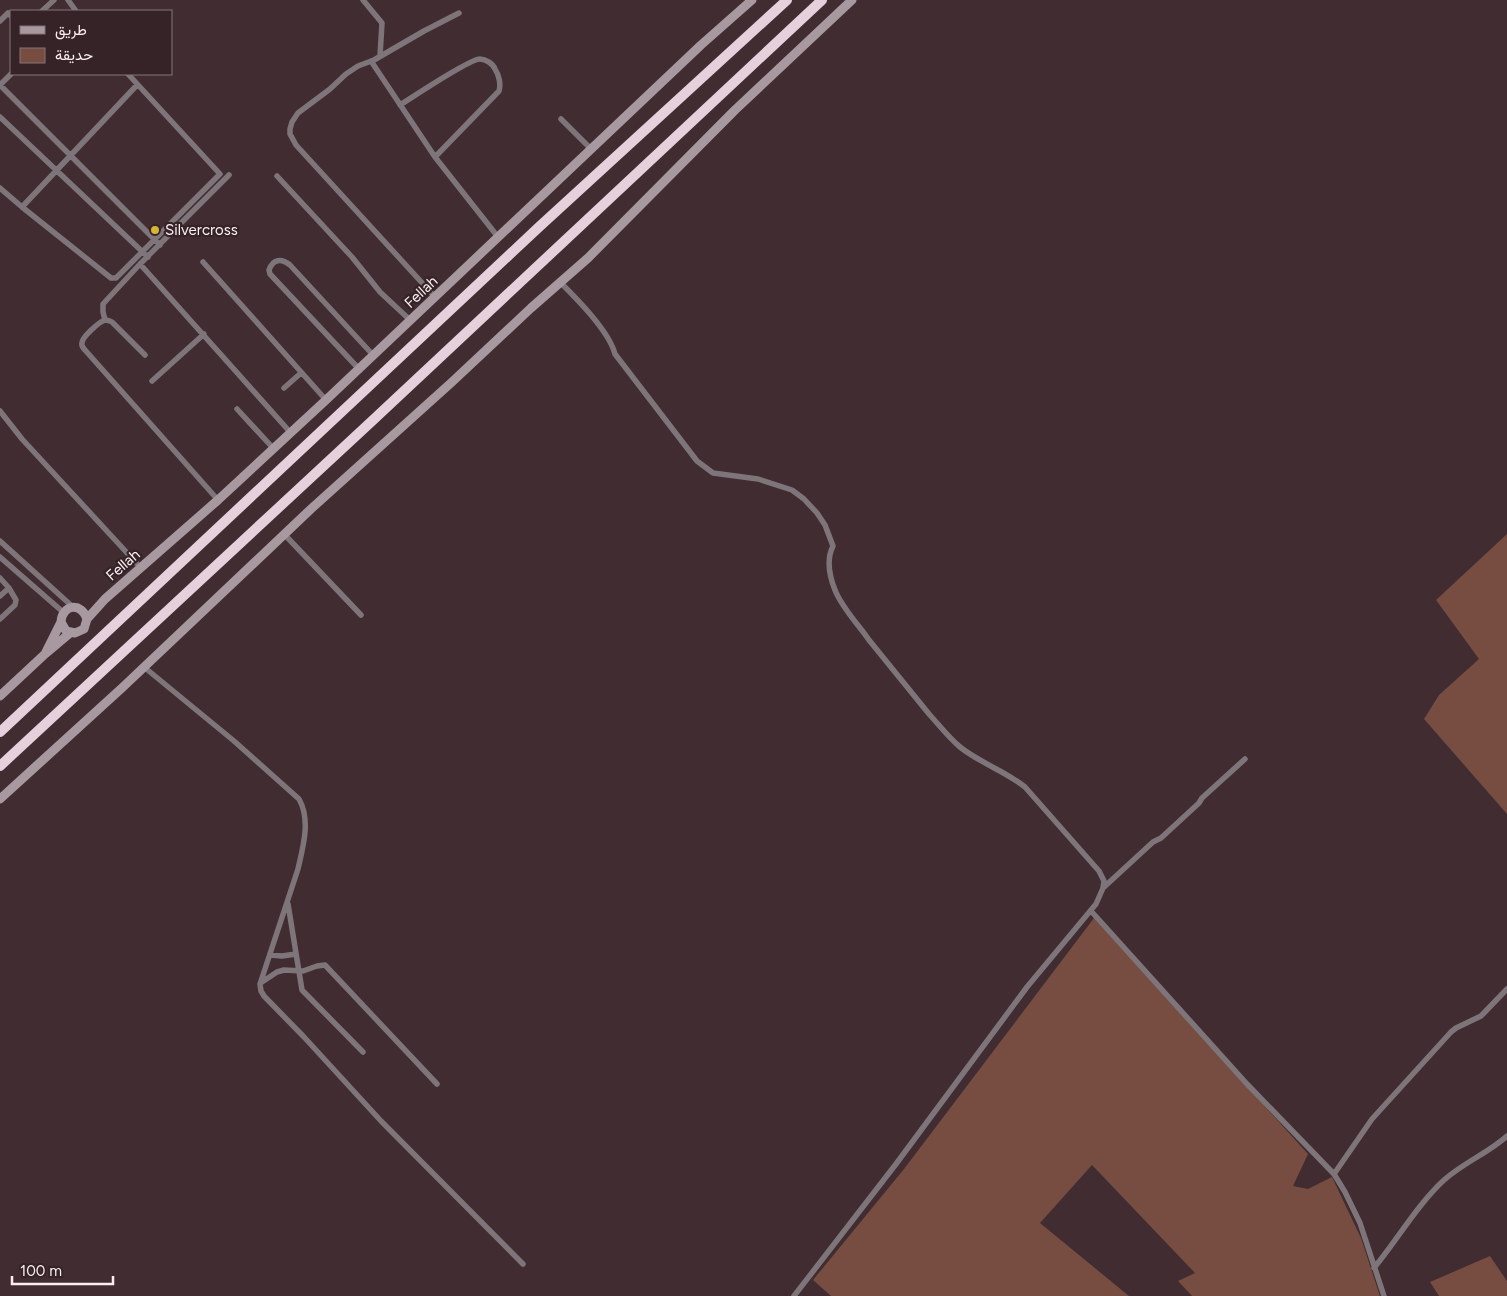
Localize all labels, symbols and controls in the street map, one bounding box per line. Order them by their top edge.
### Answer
legend [10,10,172,75]
text: طريق [55,21,87,40]
text: حديقة [55,46,93,64]
place label: Silvercross [165,221,238,239]
marker: Silvercross [149,224,161,236]
street label: Fellah [401,272,441,312]
street label: Fellah [102,545,144,585]
scale bar [12,1254,114,1286]
text: 100 m [20,1262,62,1280]

